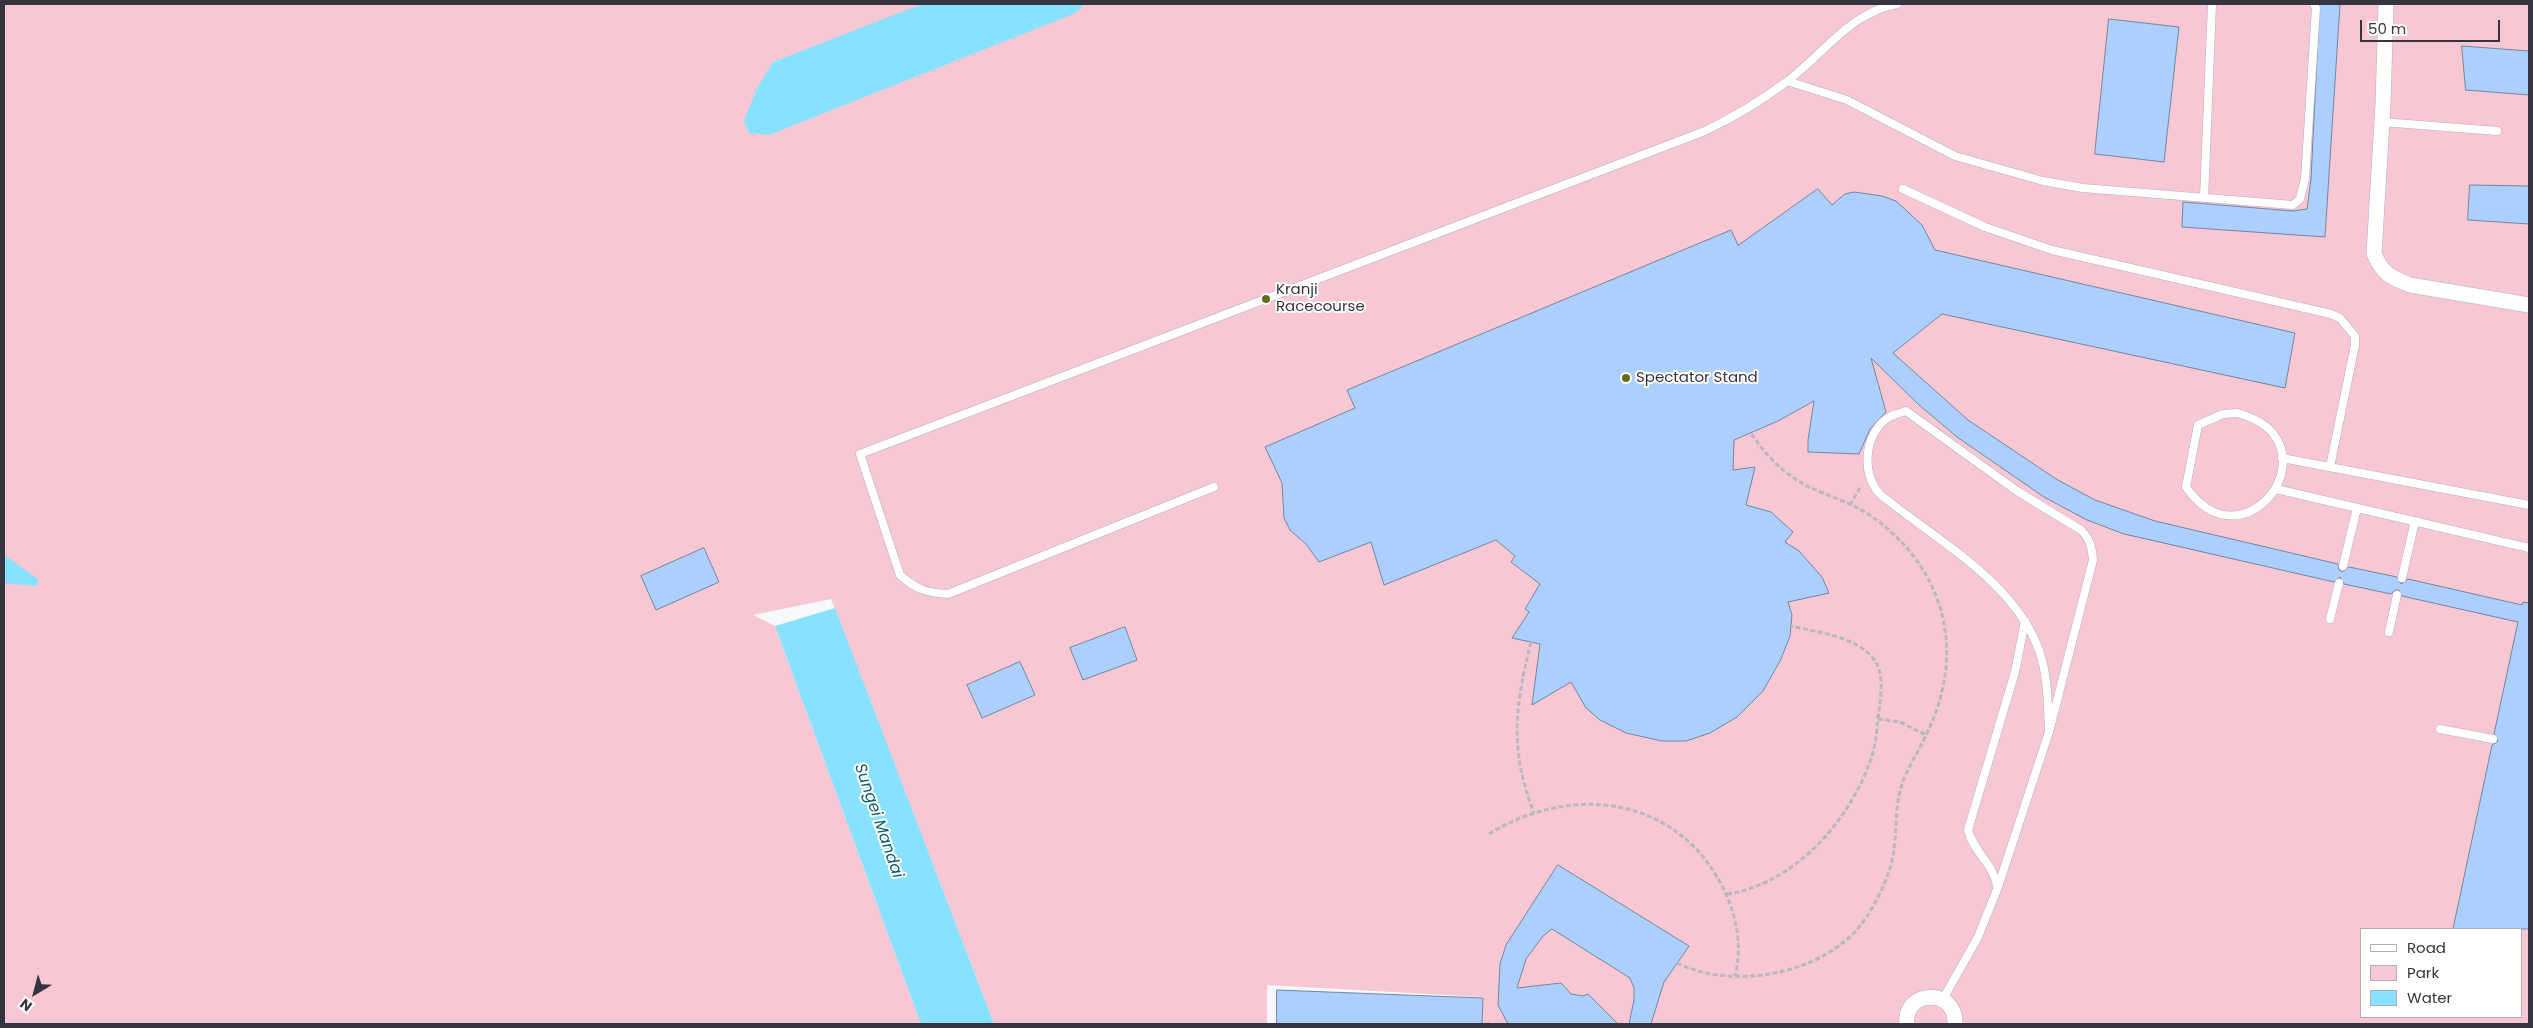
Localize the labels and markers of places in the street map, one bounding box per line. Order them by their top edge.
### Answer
place label: Kranji Racecourse [1276,281,1365,316]
marker: Kranji Racecourse [1260,293,1272,305]
place label: Spectator Stand [1636,369,1758,387]
marker: Spectator Stand [1620,372,1632,384]

